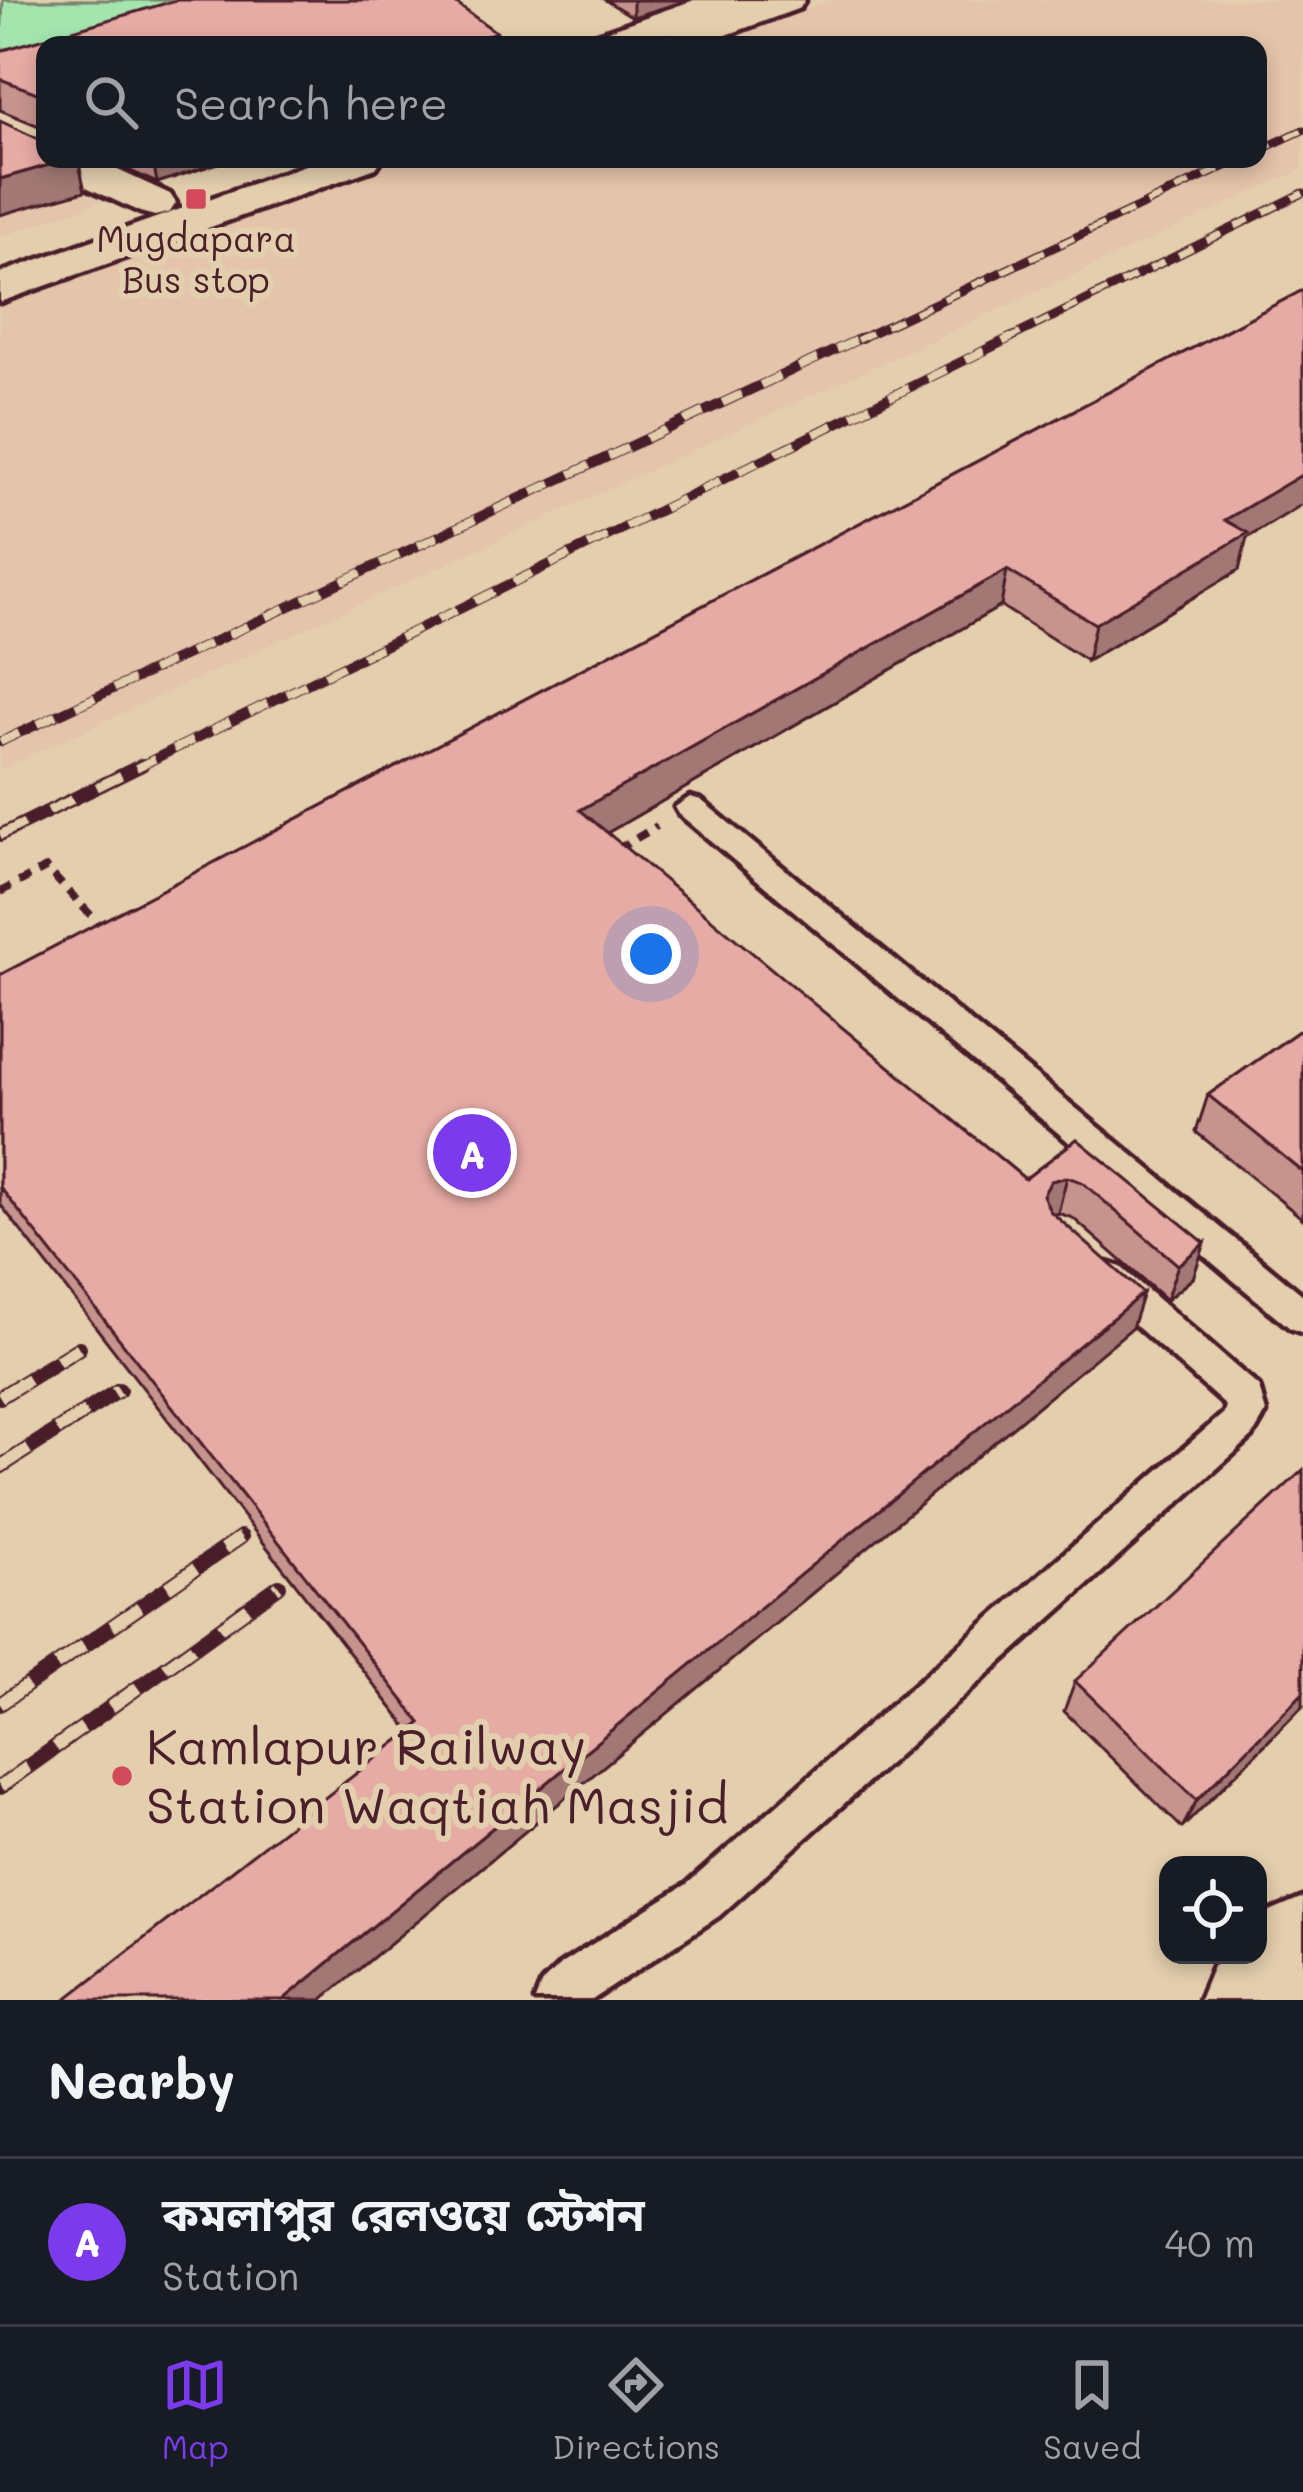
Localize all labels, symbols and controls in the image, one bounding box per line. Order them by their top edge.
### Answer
search box [36,36,1267,168]
icon: search [78,69,144,135]
text: Search here [174,73,448,131]
marker: Mugdapara Bus stop [183,186,209,212]
place label: Mugdapara Bus stop [96,214,296,302]
your location [621,924,681,984]
pin: A [433,1108,511,1198]
place label: Kamlapur Railway Station Waqtiah Masjid [146,1711,728,1837]
marker: Kamlapur Railway Station Waqtiah Masjid [109,1763,135,1789]
map controls [1159,1856,1267,1964]
button: locate [1159,1856,1267,1964]
text: Nearby [48,2045,235,2112]
text: কমলাপুর রেলওয়ে স্টেশন [162,2184,645,2242]
text: A [73,2216,101,2267]
text: 40 m [1164,2216,1255,2267]
text: Station [162,2249,299,2300]
tab: Map [162,2352,229,2467]
tab: Directions [552,2352,720,2467]
tab: Saved [1043,2352,1141,2467]

